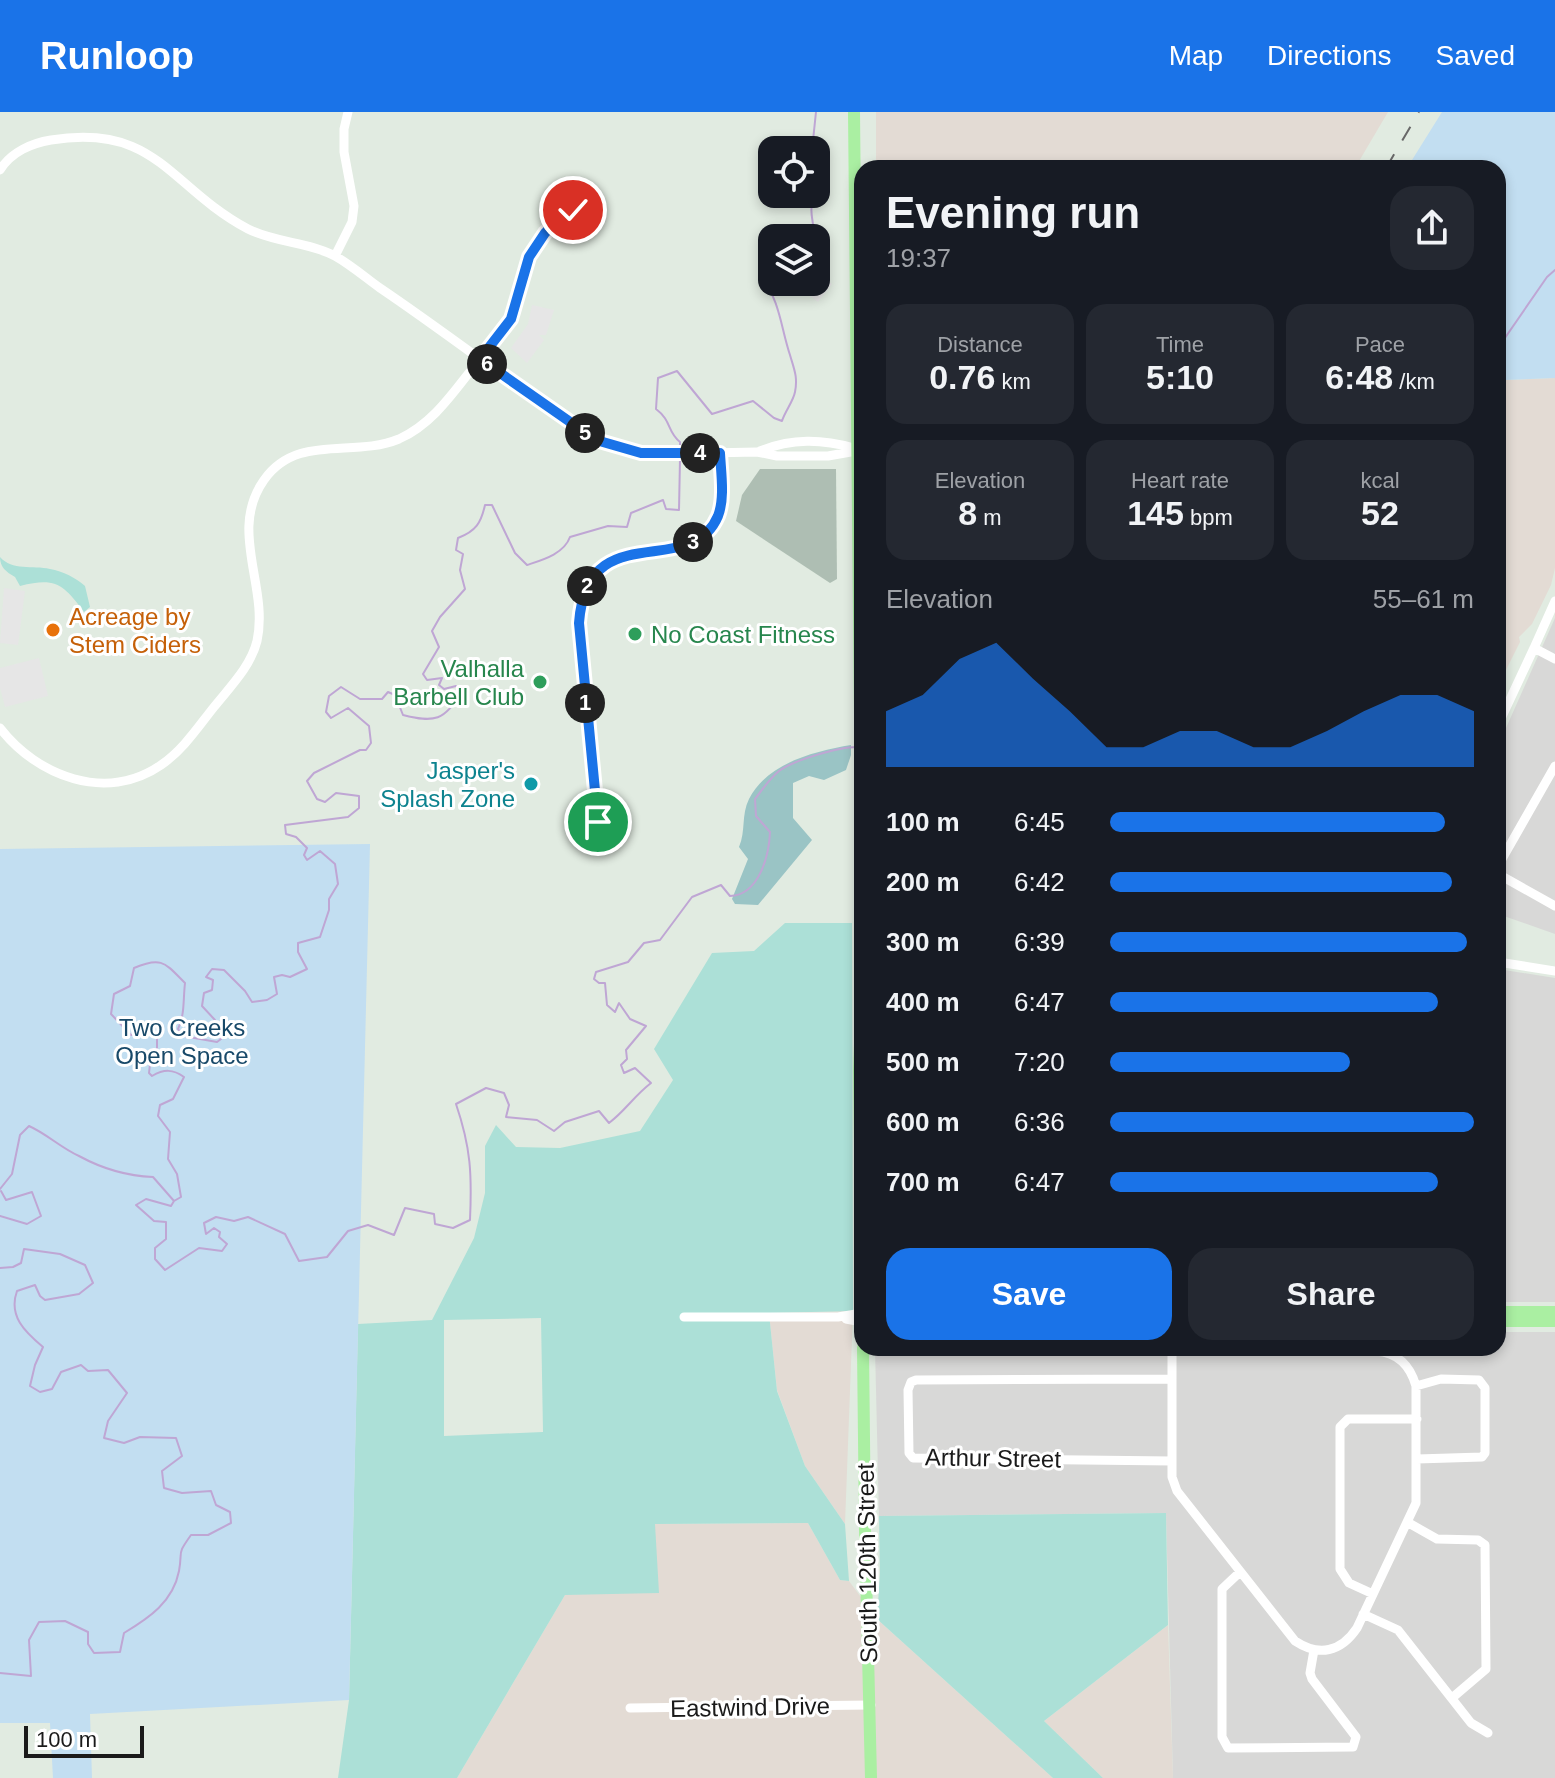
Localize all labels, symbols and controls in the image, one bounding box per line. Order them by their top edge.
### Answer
text: Runloop [40,35,194,77]
text: Map [1169,40,1223,71]
text: Directions [1267,40,1392,71]
text: Saved [1436,40,1515,71]
map controls [758,136,830,296]
button: locate [758,136,830,208]
pin [539,176,607,244]
button: share [1390,186,1474,270]
icon: check [551,188,595,232]
text: Evening run [886,188,1140,237]
button: layers [758,224,830,296]
text: 19:37 [886,243,951,273]
text: Distance [937,332,1023,357]
text: Time [1156,332,1204,357]
text: Pace [1355,332,1405,357]
pin: 6 [467,344,507,384]
text: 6 [481,351,493,376]
text: 0.76 [929,358,995,396]
text: 5:10 [1146,358,1214,396]
text: 6:48 [1325,358,1393,396]
text: km [995,369,1031,394]
text: /km [1393,369,1435,394]
pin: 5 [565,413,605,453]
text: 5 [579,420,591,445]
pin: 4 [680,433,720,473]
text: 4 [694,440,706,465]
text: Elevation [935,468,1025,493]
text: Heart rate [1131,468,1229,493]
text: kcal [1360,468,1400,493]
text: 8 [958,494,977,532]
text: 145 [1127,494,1184,532]
text: 52 [1361,494,1399,532]
text: m [977,505,1002,530]
text: bpm [1184,505,1233,530]
pin: 3 [673,522,713,562]
text: 3 [687,529,699,554]
pin: 2 [567,566,607,606]
text: 2 [581,573,593,598]
text: Elevation [886,584,993,614]
text: 55–61 m [1373,584,1474,614]
place label: Acreage by Stem Ciders [69,603,201,658]
marker: Acreage by Stem Ciders [44,621,62,639]
place label: No Coast Fitness [651,621,835,648]
marker: No Coast Fitness [626,625,644,643]
place label: Valhalla Barbell Club [393,655,525,710]
marker: Valhalla Barbell Club [531,673,549,691]
pin: 1 [565,683,605,723]
text: 1 [579,690,591,715]
place label: Jasper's Splash Zone [380,757,515,812]
marker: Jasper's Splash Zone [522,775,540,793]
pin [564,788,632,856]
icon: arrive [576,800,620,844]
text: 100 m [886,807,960,837]
text: 6:45 [1014,807,1065,837]
text: 200 m [886,867,960,897]
text: 6:42 [1014,867,1065,897]
text: 300 m [886,927,960,957]
text: 6:39 [1014,927,1065,957]
text: 400 m [886,987,960,1017]
text: 6:47 [1014,987,1065,1017]
park label: Two Creeks Open Space [115,1014,249,1069]
text: 500 m [886,1047,960,1077]
text: 7:20 [1014,1047,1065,1077]
text: 600 m [886,1107,960,1137]
text: 6:36 [1014,1107,1065,1137]
text: 700 m [886,1167,960,1197]
text: 6:47 [1014,1167,1065,1197]
button: Save [886,1248,1172,1340]
button: Share [1188,1248,1474,1340]
street label: Arthur Street [925,1443,1062,1473]
street label: South 120th Street [852,1462,882,1663]
street label: Eastwind Drive [670,1692,830,1722]
scale bar [24,1722,144,1758]
text: 100 m [36,1727,97,1752]

